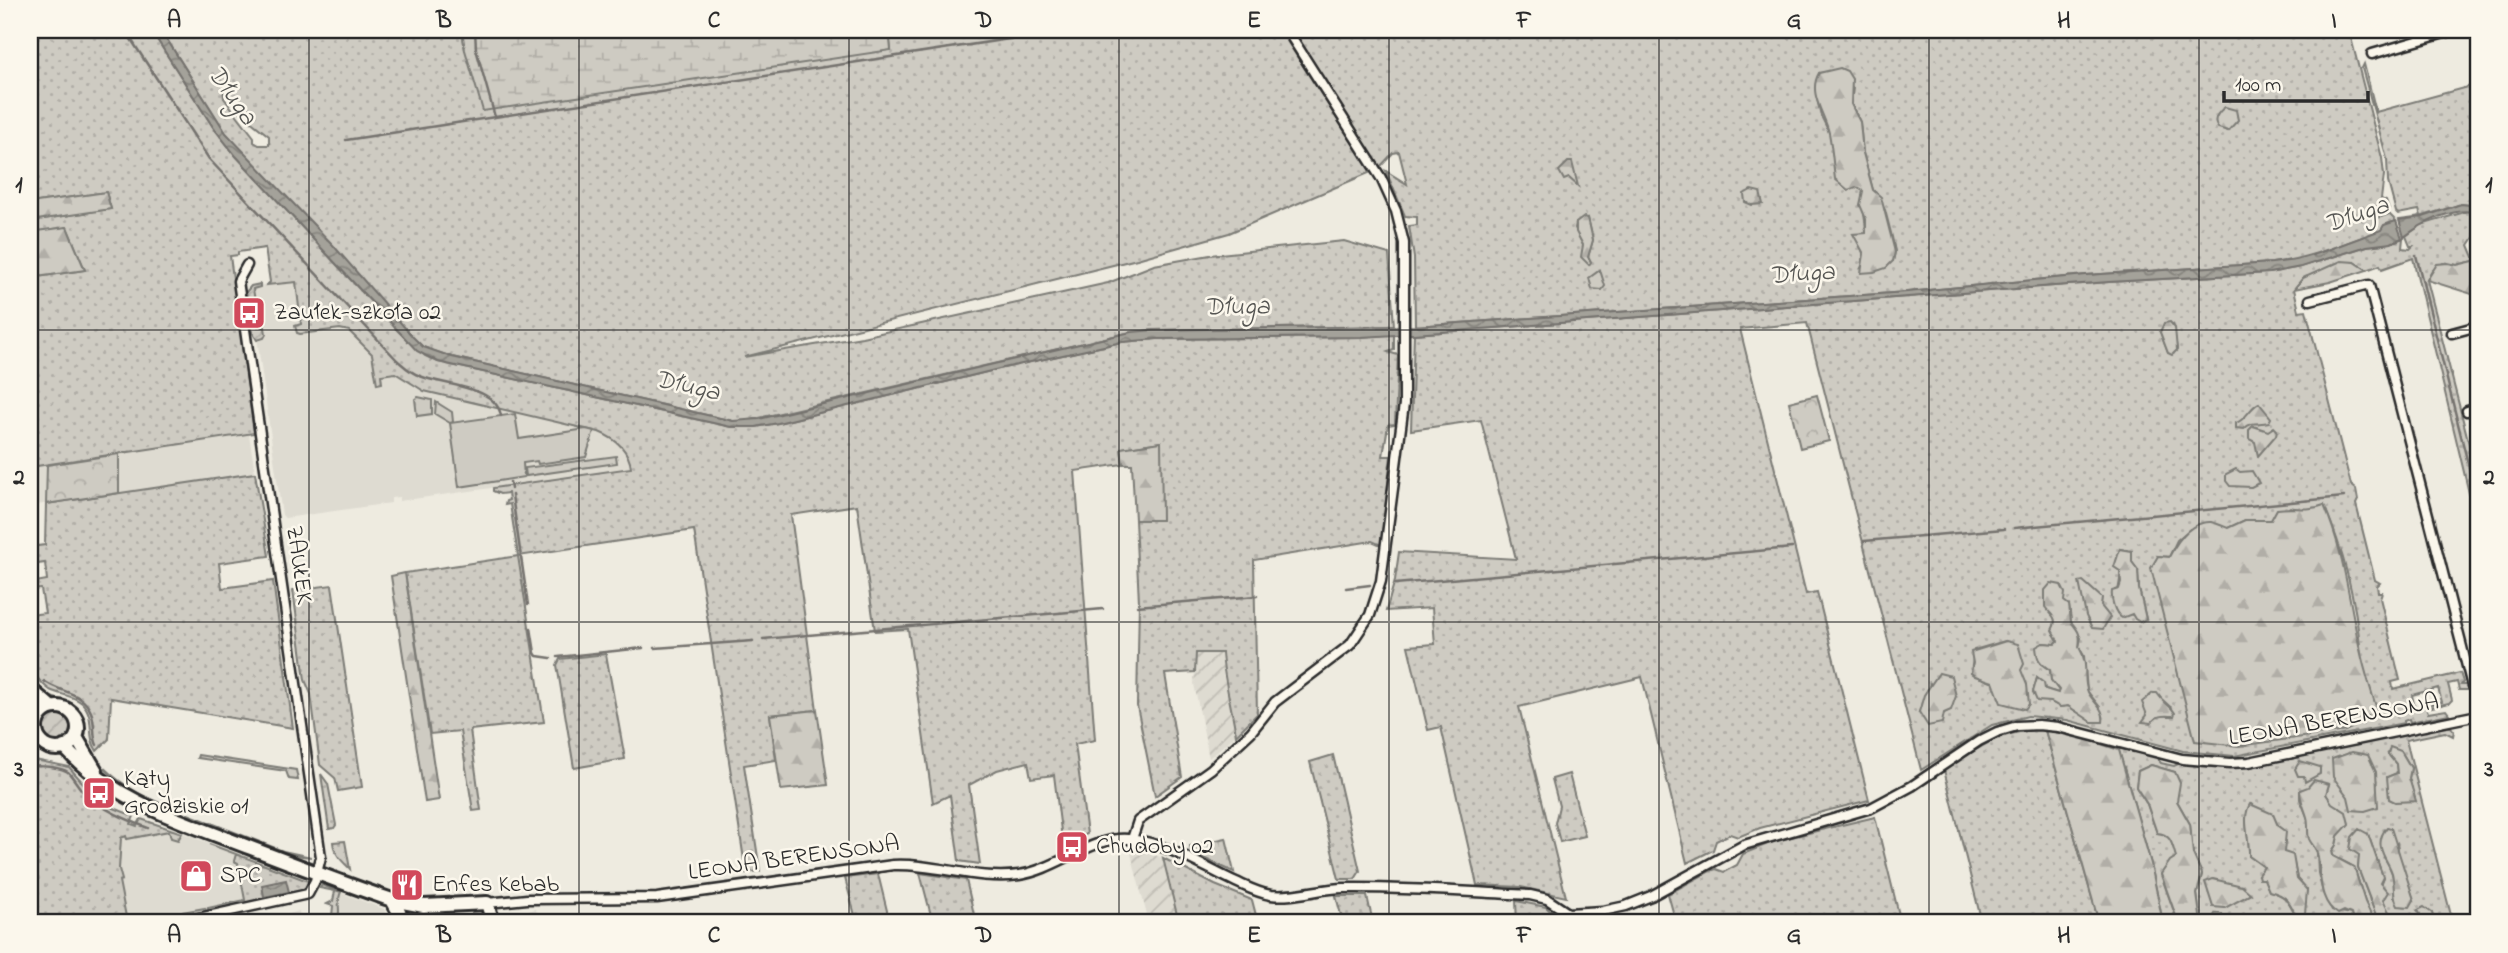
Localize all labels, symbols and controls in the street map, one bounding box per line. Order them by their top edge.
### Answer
text: A [167,5,181,38]
text: B [435,5,452,38]
text: C [708,5,721,38]
text: D [975,5,992,38]
text: E [1247,5,1261,38]
text: F [1516,5,1532,38]
text: G [1787,5,1801,38]
text: H [2057,5,2071,38]
text: I [2331,5,2337,38]
water label: Długa [197,58,266,135]
scale bar [2224,60,2368,104]
text: 100 m [2235,71,2281,101]
text: 1 [15,170,23,203]
text: 1 [2485,170,2493,203]
water label: Długa [2320,187,2395,245]
water label: Długa [1768,254,1837,296]
water label: Długa [1204,288,1271,328]
bus stop icon: Zaułek-szkoła 02 [230,294,268,332]
place label: Zaułek-szkoła 02 [274,296,441,331]
water label: Długa [651,361,724,413]
text: 2 [12,462,25,495]
text: 2 [2482,462,2495,495]
street label: ZAUŁEK [275,524,321,607]
street label: LEONA BERENSONA [2226,685,2442,757]
text: 3 [13,754,24,787]
text: 3 [2483,754,2494,787]
place label: Kąty Grodziskie 01 [124,762,249,825]
bus stop icon: Kąty Grodziskie 01 [80,774,118,812]
street label: LEONA BERENSONA [686,827,902,891]
bus stop icon: Chudoby 02 [1053,828,1091,866]
place label: Chudoby 02 [1096,830,1214,866]
shop icon: SPC [177,857,215,895]
place label: SPC [220,859,261,894]
restaurant icon: Enfes Kebab [388,866,426,904]
place label: Enfes Kebab [432,868,560,903]
text: A [167,920,181,953]
text: B [435,920,452,953]
text: C [708,920,721,953]
text: D [975,920,992,953]
text: E [1247,920,1261,953]
text: F [1516,920,1532,953]
text: G [1787,920,1801,953]
text: H [2057,920,2071,953]
text: I [2331,920,2337,953]

